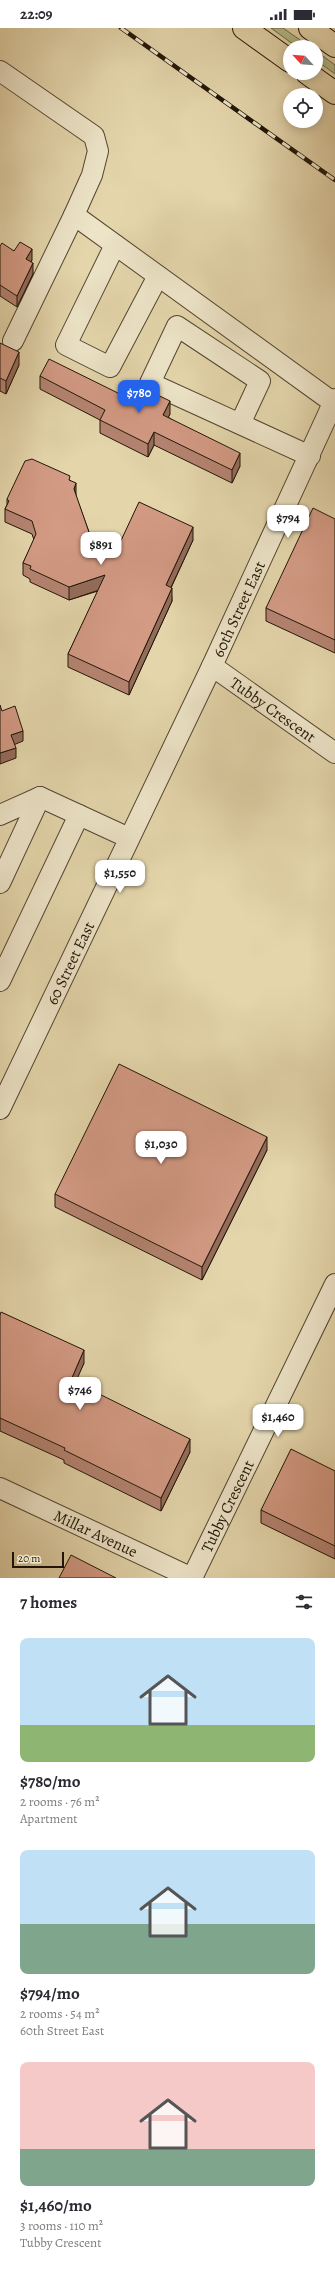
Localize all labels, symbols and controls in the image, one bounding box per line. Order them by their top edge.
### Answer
text: 22:09 [20,4,53,24]
north arrow [283,40,323,80]
map controls [283,40,323,128]
button: locate [283,88,323,128]
pin: $780 [115,380,163,414]
text: $780 [127,384,151,401]
pin: $794 [264,505,312,539]
text: $794 [276,509,300,526]
pin: $891 [77,532,125,566]
text: $891 [90,536,112,553]
street label: 60th Street East [208,558,271,661]
street label: Tubby Crescent [225,672,320,748]
pin: $1,550 [87,860,153,894]
text: $1,550 [104,864,136,881]
street label: 60 Street East [41,918,100,1009]
pin: $1,030 [128,1131,194,1165]
text: $1,030 [145,1135,177,1152]
pin: $746 [56,1377,104,1411]
text: $746 [68,1381,92,1398]
pin: $1,460 [245,1404,311,1438]
text: $1,460 [262,1408,294,1425]
street label: Tubby Crescent [196,1457,260,1556]
street label: Millar Avenue [50,1505,141,1563]
scale bar [12,1550,64,1569]
text: 20 m [18,1551,40,1566]
text: 7 homes [20,1591,77,1614]
icon: filters [293,1591,315,1613]
icon: home [132,1664,204,1736]
text: $780/mo [20,1770,81,1793]
text: 2 rooms · 76 m² [20,1793,99,1810]
text: Apartment [20,1810,78,1827]
icon: home [132,1876,204,1948]
text: $794/mo [20,1982,80,2005]
text: 2 rooms · 54 m² [20,2005,99,2022]
text: 60th Street East [20,2022,104,2039]
icon: home [132,2088,204,2160]
text: $1,460/mo [20,2194,92,2217]
text: 3 rooms · 110 m² [20,2217,103,2234]
text: Tubby Crescent [20,2234,101,2251]

